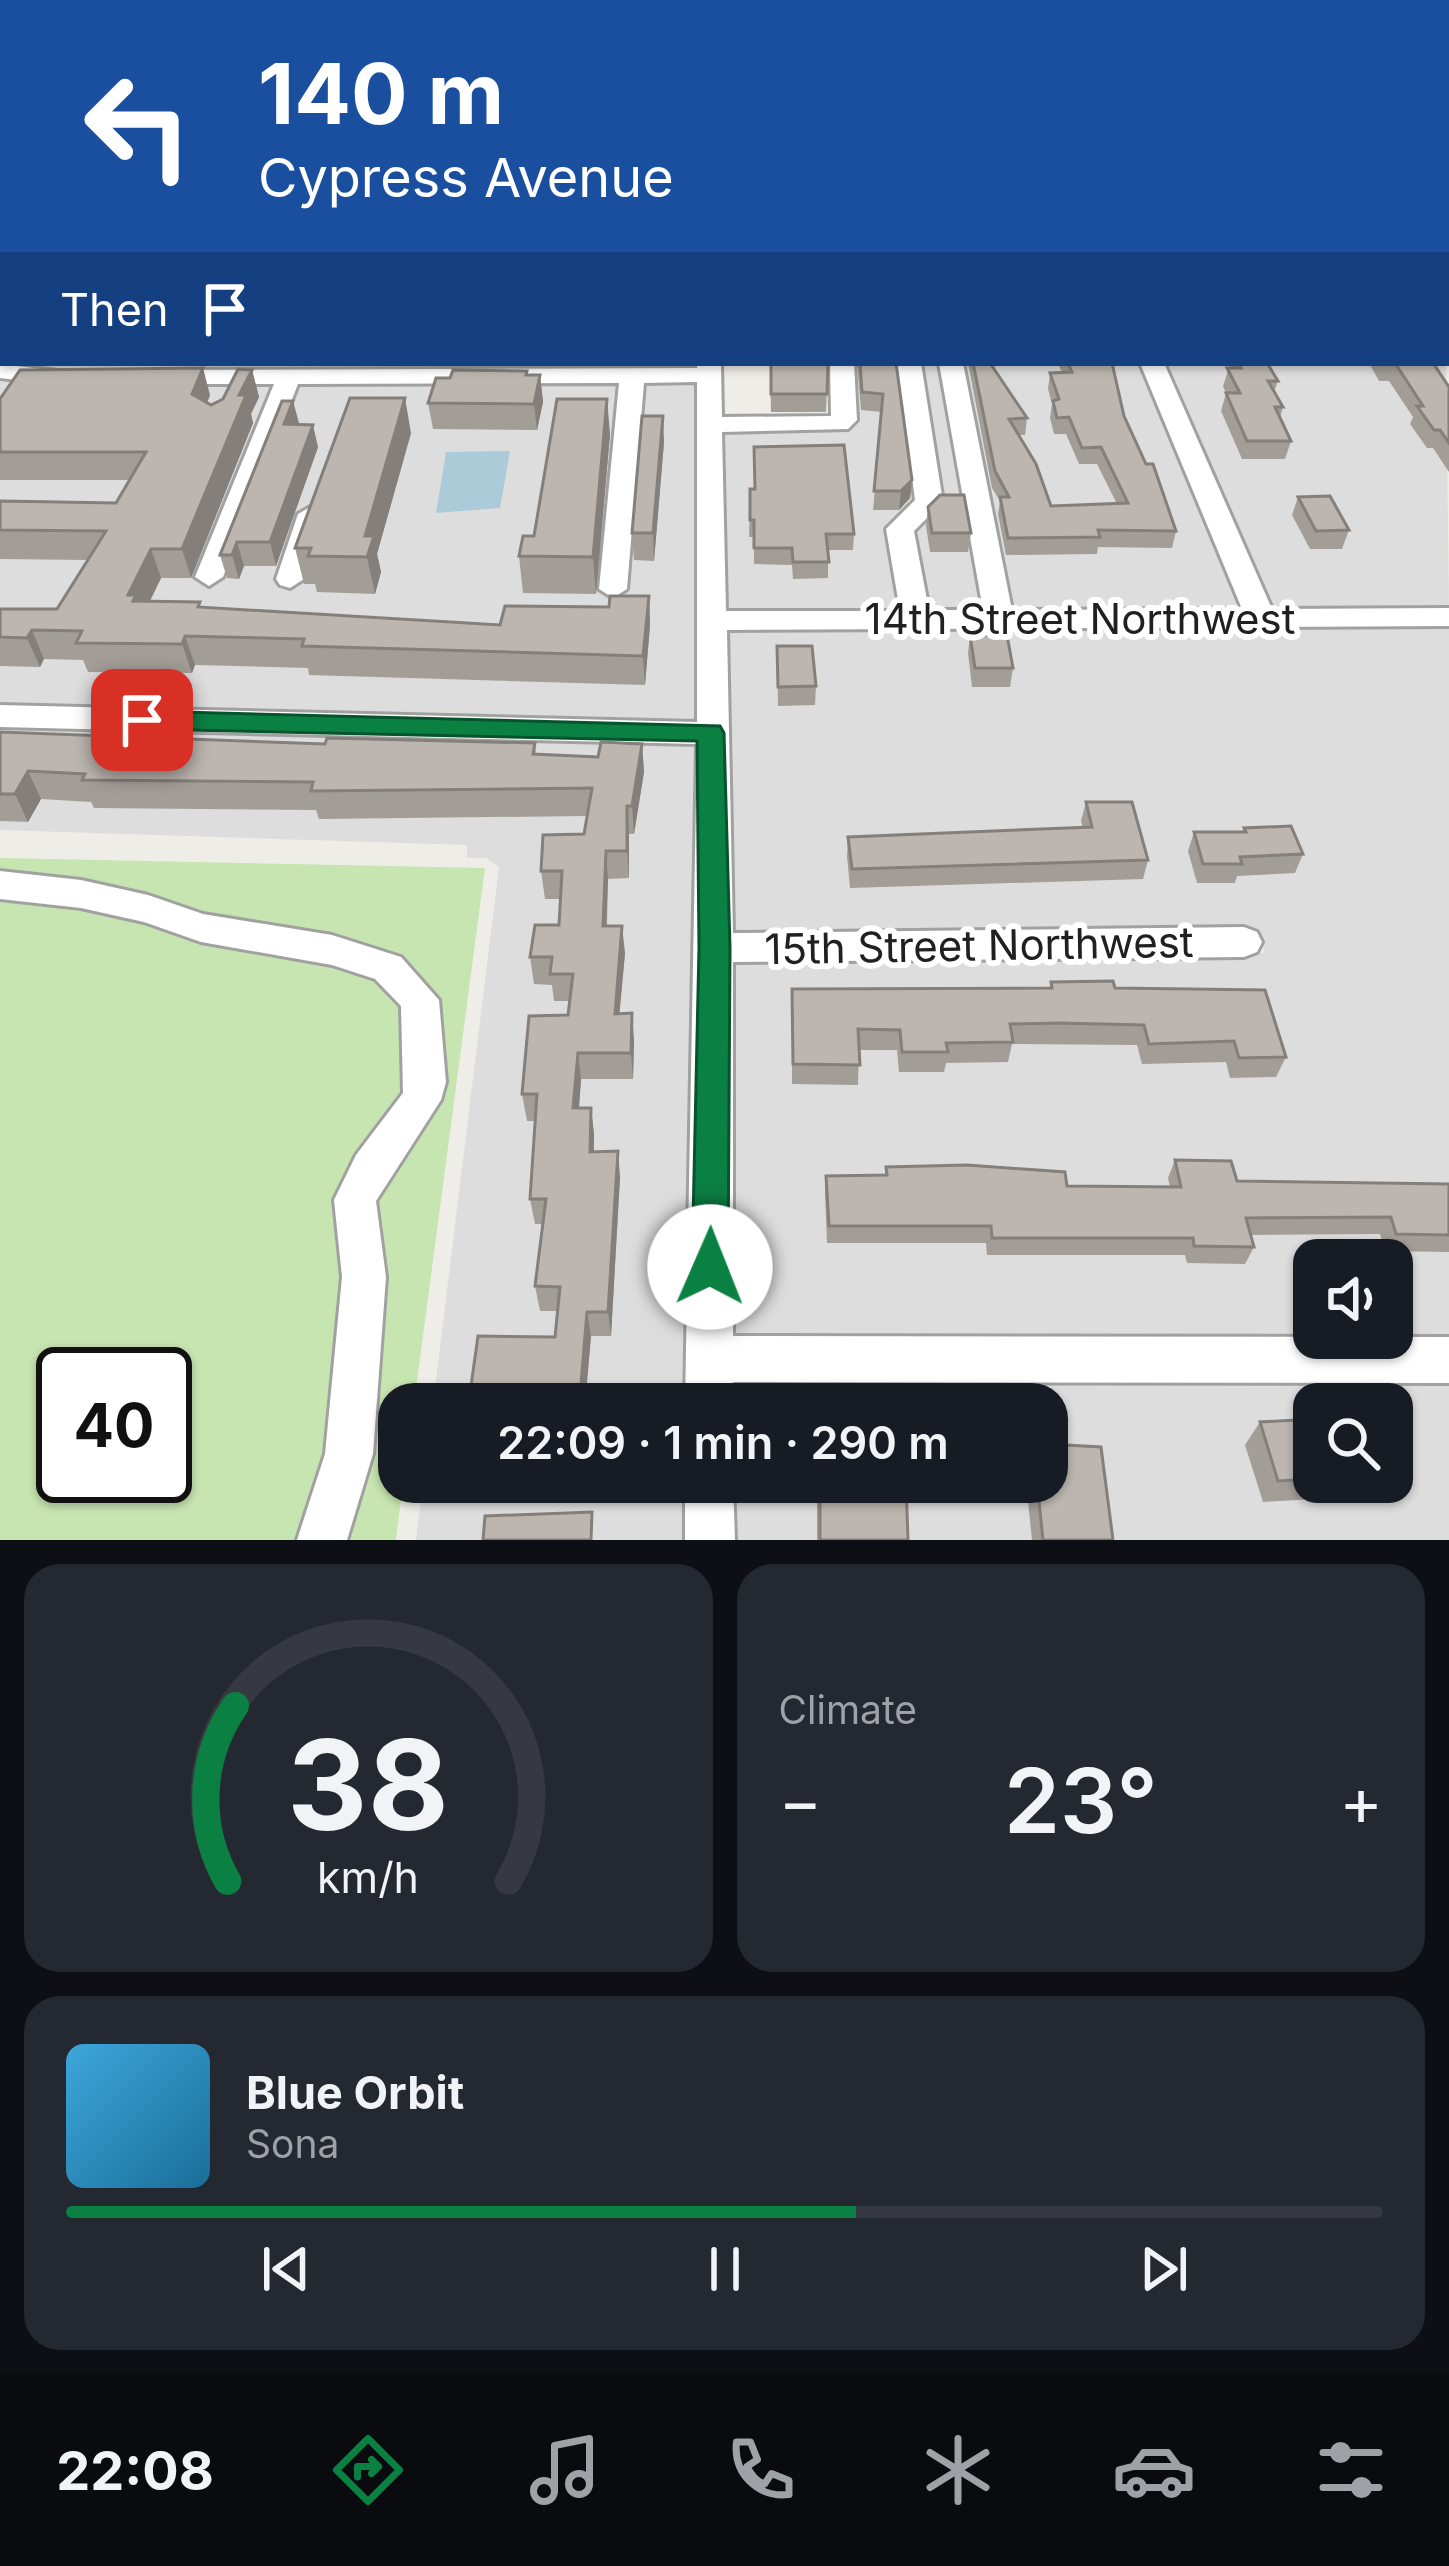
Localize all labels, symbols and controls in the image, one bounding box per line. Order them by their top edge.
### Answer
text: 140 m [258,43,504,144]
icon: left [60,48,216,204]
text: Cypress Avenue [258,145,674,210]
icon: arrive [192,276,258,342]
text: Then [60,282,168,337]
street label: 14th Street Northwest [865,593,1295,644]
pin [91,669,193,771]
icon: arrive [109,687,175,753]
street label: 15th Street Northwest [764,916,1194,974]
position arrow [647,1204,773,1330]
map controls [1293,1239,1413,1503]
button: sound [1293,1239,1413,1359]
speed limit sign: 40 [36,1347,192,1503]
button: search [1293,1383,1413,1503]
text: 22:09 · 1 min · 290 m [497,1415,949,1470]
text: Climate [779,1686,917,1733]
text: 38 [287,1709,449,1860]
text: 23° [1004,1746,1158,1855]
text: − [779,1761,822,1841]
text: + [1339,1761,1383,1841]
text: km/h [317,1851,419,1903]
text: Blue Orbit [246,2065,464,2120]
text: Sona [246,2120,339,2167]
icon: previous [253,2236,319,2302]
icon: pause [692,2236,758,2302]
icon: next [1131,2236,1197,2302]
icon: directions [326,2428,410,2512]
icon: music [523,2428,607,2512]
icon: phone [719,2428,803,2512]
icon: climate [916,2428,1000,2512]
icon: car [1112,2428,1196,2512]
icon: filters [1309,2428,1393,2512]
text: 22:08 [56,2438,214,2503]

